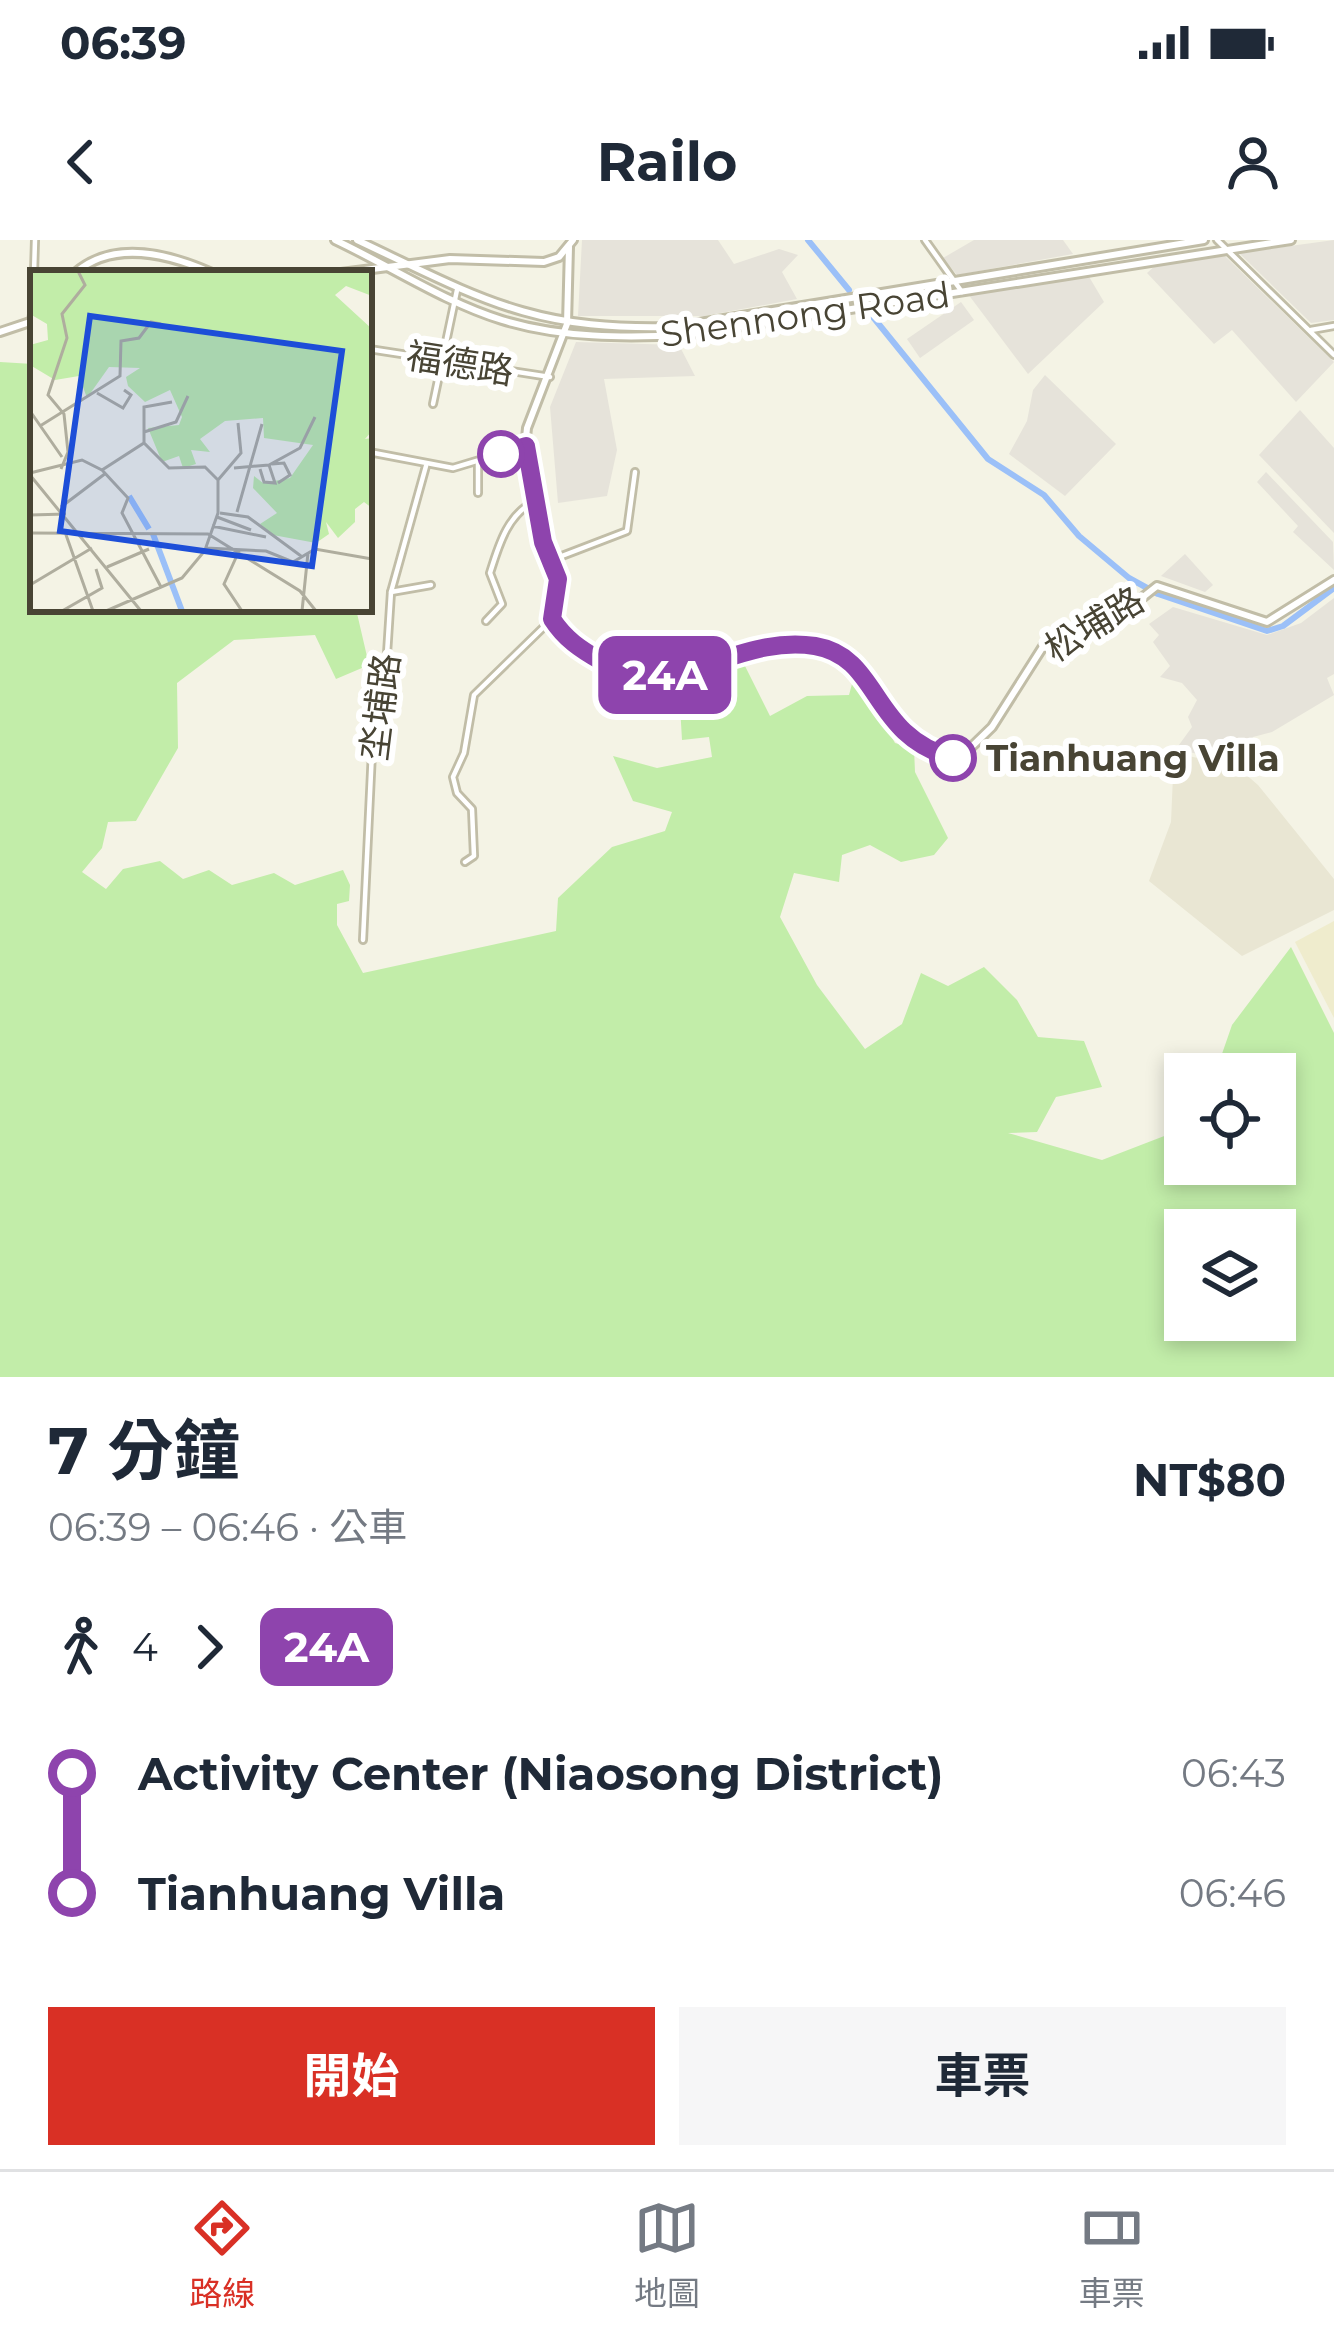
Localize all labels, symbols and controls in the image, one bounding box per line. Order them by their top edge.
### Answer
text: 06:39 [60,15,186,70]
icon: back [48,129,114,195]
text: Railo [597,129,737,195]
icon: person [1220,129,1286,195]
inset map [30,270,372,612]
street label: Shennong Road [657,272,953,356]
street label: 福德路 [403,333,517,393]
unlabelled marker [479,432,523,476]
street label: 松埔路 [1036,577,1152,671]
line badge: 24A [596,636,734,714]
text: 24A [622,649,708,701]
street label: 坔埔路 [352,651,408,763]
marker: Tianhuang Villa [931,736,975,780]
place label: Tianhuang Villa [986,736,1280,780]
map controls [1164,1053,1296,1341]
button: locate [1164,1053,1296,1185]
button: layers [1164,1209,1296,1341]
text: 7 分鐘 [48,1410,240,1491]
text: NT$80 [1133,1452,1286,1507]
text: 06:39 – 06:46 · 公車 [48,1503,407,1551]
icon: walk [48,1614,114,1680]
icon: forward [176,1614,242,1680]
text: 24A [284,1621,369,1673]
text: 4 [132,1623,158,1671]
text: Activity Center (Niaosong District) [138,1746,943,1801]
text: 06:43 [1181,1749,1286,1797]
text: Tianhuang Villa [138,1866,505,1921]
text: 06:46 [1179,1869,1286,1917]
button: 開始 [48,2007,655,2145]
button: 車票 [679,2007,1286,2145]
tab: 路線 [189,2195,255,2315]
tab: 地圖 [634,2195,700,2315]
tab: 車票 [1079,2195,1145,2315]

